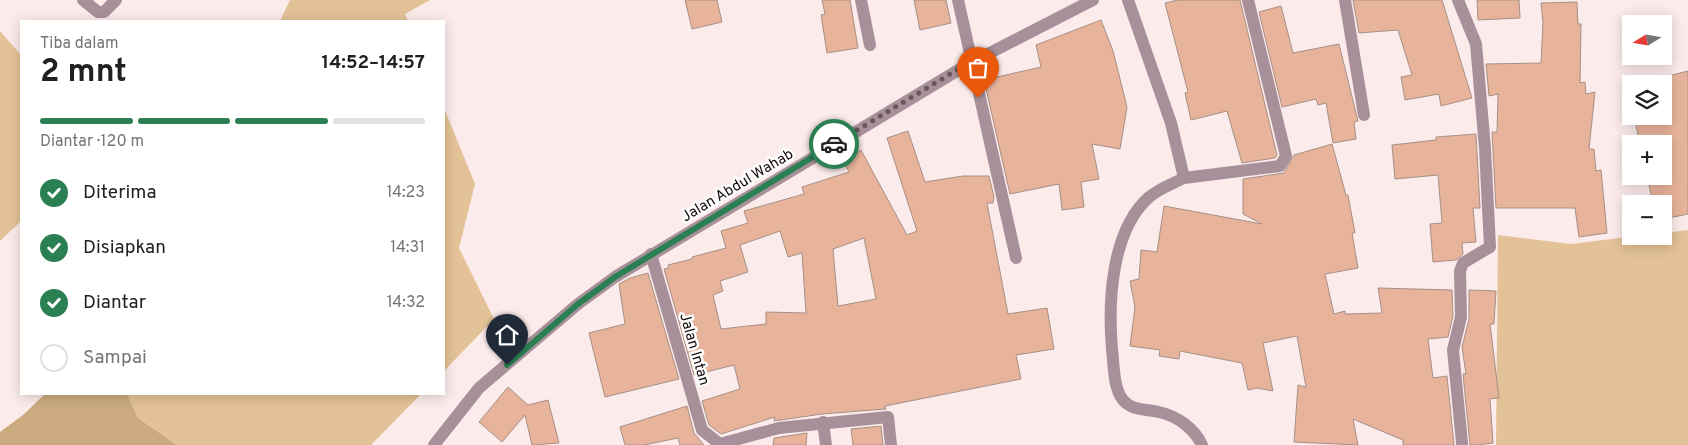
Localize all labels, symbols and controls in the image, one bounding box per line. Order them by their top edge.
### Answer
north arrow [1622,15,1672,65]
map controls [1622,15,1672,245]
text: Tiba dalam [40,34,119,54]
pin [957,47,999,98]
text: 14:52–14:57 [322,51,425,75]
text: 2 mnt [40,53,127,93]
icon: bag [964,54,992,82]
button: layers [1622,75,1672,125]
courier [809,119,859,169]
icon: car [820,130,848,158]
text: Diantar · 120 m [40,132,144,152]
button: + [1622,135,1672,185]
street label: Jalan Abdul Wahab [678,145,797,227]
icon: check [40,179,68,207]
text: Diterima [83,181,157,205]
text: 14:23 [386,183,425,203]
button: − [1622,195,1672,245]
icon: check [40,234,68,262]
text: Disiapkan [83,236,166,260]
text: 14:31 [390,238,425,258]
icon: check [40,289,68,317]
text: Diantar [83,291,146,315]
text: 14:32 [387,293,425,313]
street label: Jalan Intan [674,311,713,388]
pin [486,314,528,365]
icon: home [493,321,521,349]
text: Sampai [83,346,147,370]

